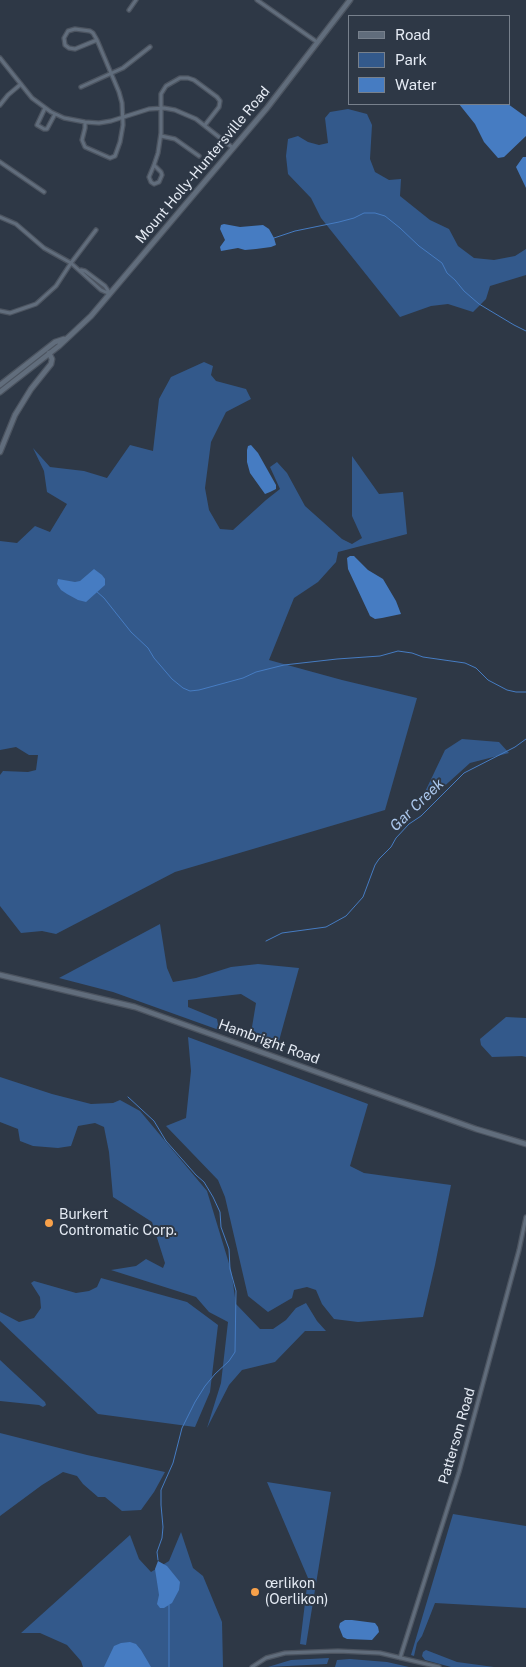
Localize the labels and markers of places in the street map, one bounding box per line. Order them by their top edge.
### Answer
place label: Burkert Contromatic Corp. [59,1207,177,1240]
marker: Burkert Contromatic Corp. [43,1217,55,1229]
place label: œrlikon (Oerlikon) [265,1576,328,1608]
marker: œrlikon (Oerlikon) [249,1586,261,1598]

